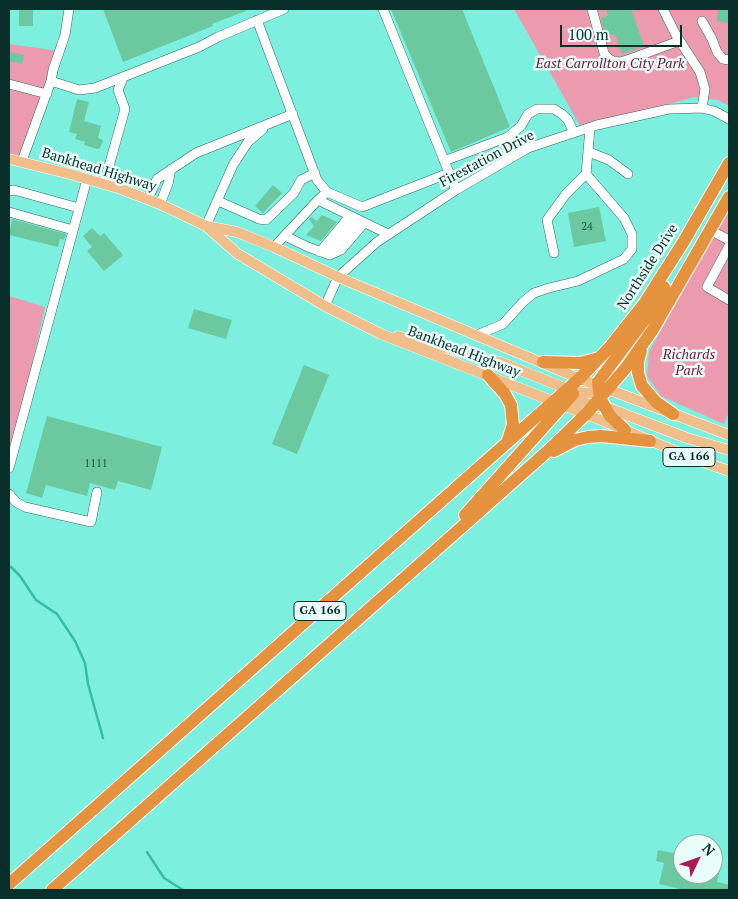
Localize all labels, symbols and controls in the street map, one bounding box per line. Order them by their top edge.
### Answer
scale bar [563,15,686,47]
text: 100 m [568,24,609,44]
park label: East Carrollton City Park [535,56,685,72]
street label: Firestation Drive [437,127,537,191]
street label: Bankhead Highway [40,145,158,195]
house number: 24 [581,220,593,234]
street label: Northside Drive [614,221,682,313]
street label: Bankhead Highway [405,323,523,381]
park label: Richards Park [663,347,715,380]
road number: GA 166 [663,448,715,467]
house number: 1111 [84,457,108,471]
road number: GA 166 [294,602,346,620]
north arrow [673,834,723,884]
text: N [698,839,719,860]

